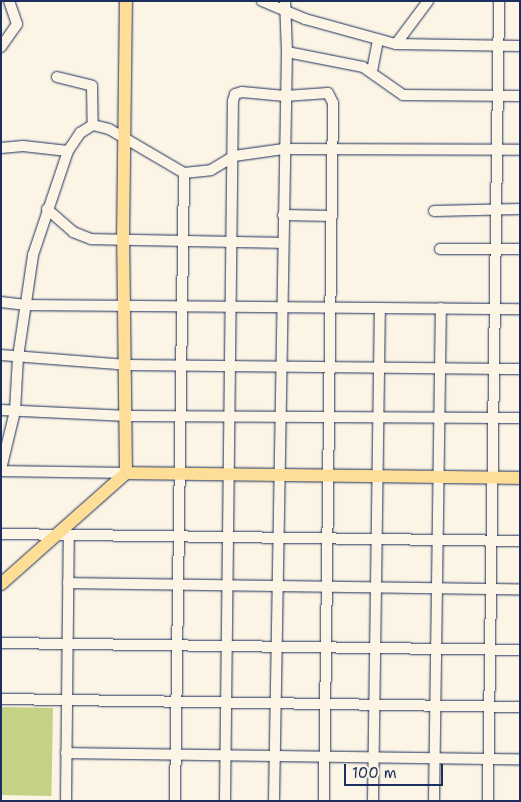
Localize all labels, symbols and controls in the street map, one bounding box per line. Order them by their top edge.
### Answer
scale bar [346,754,445,786]
text: 100 m [352,763,397,783]

